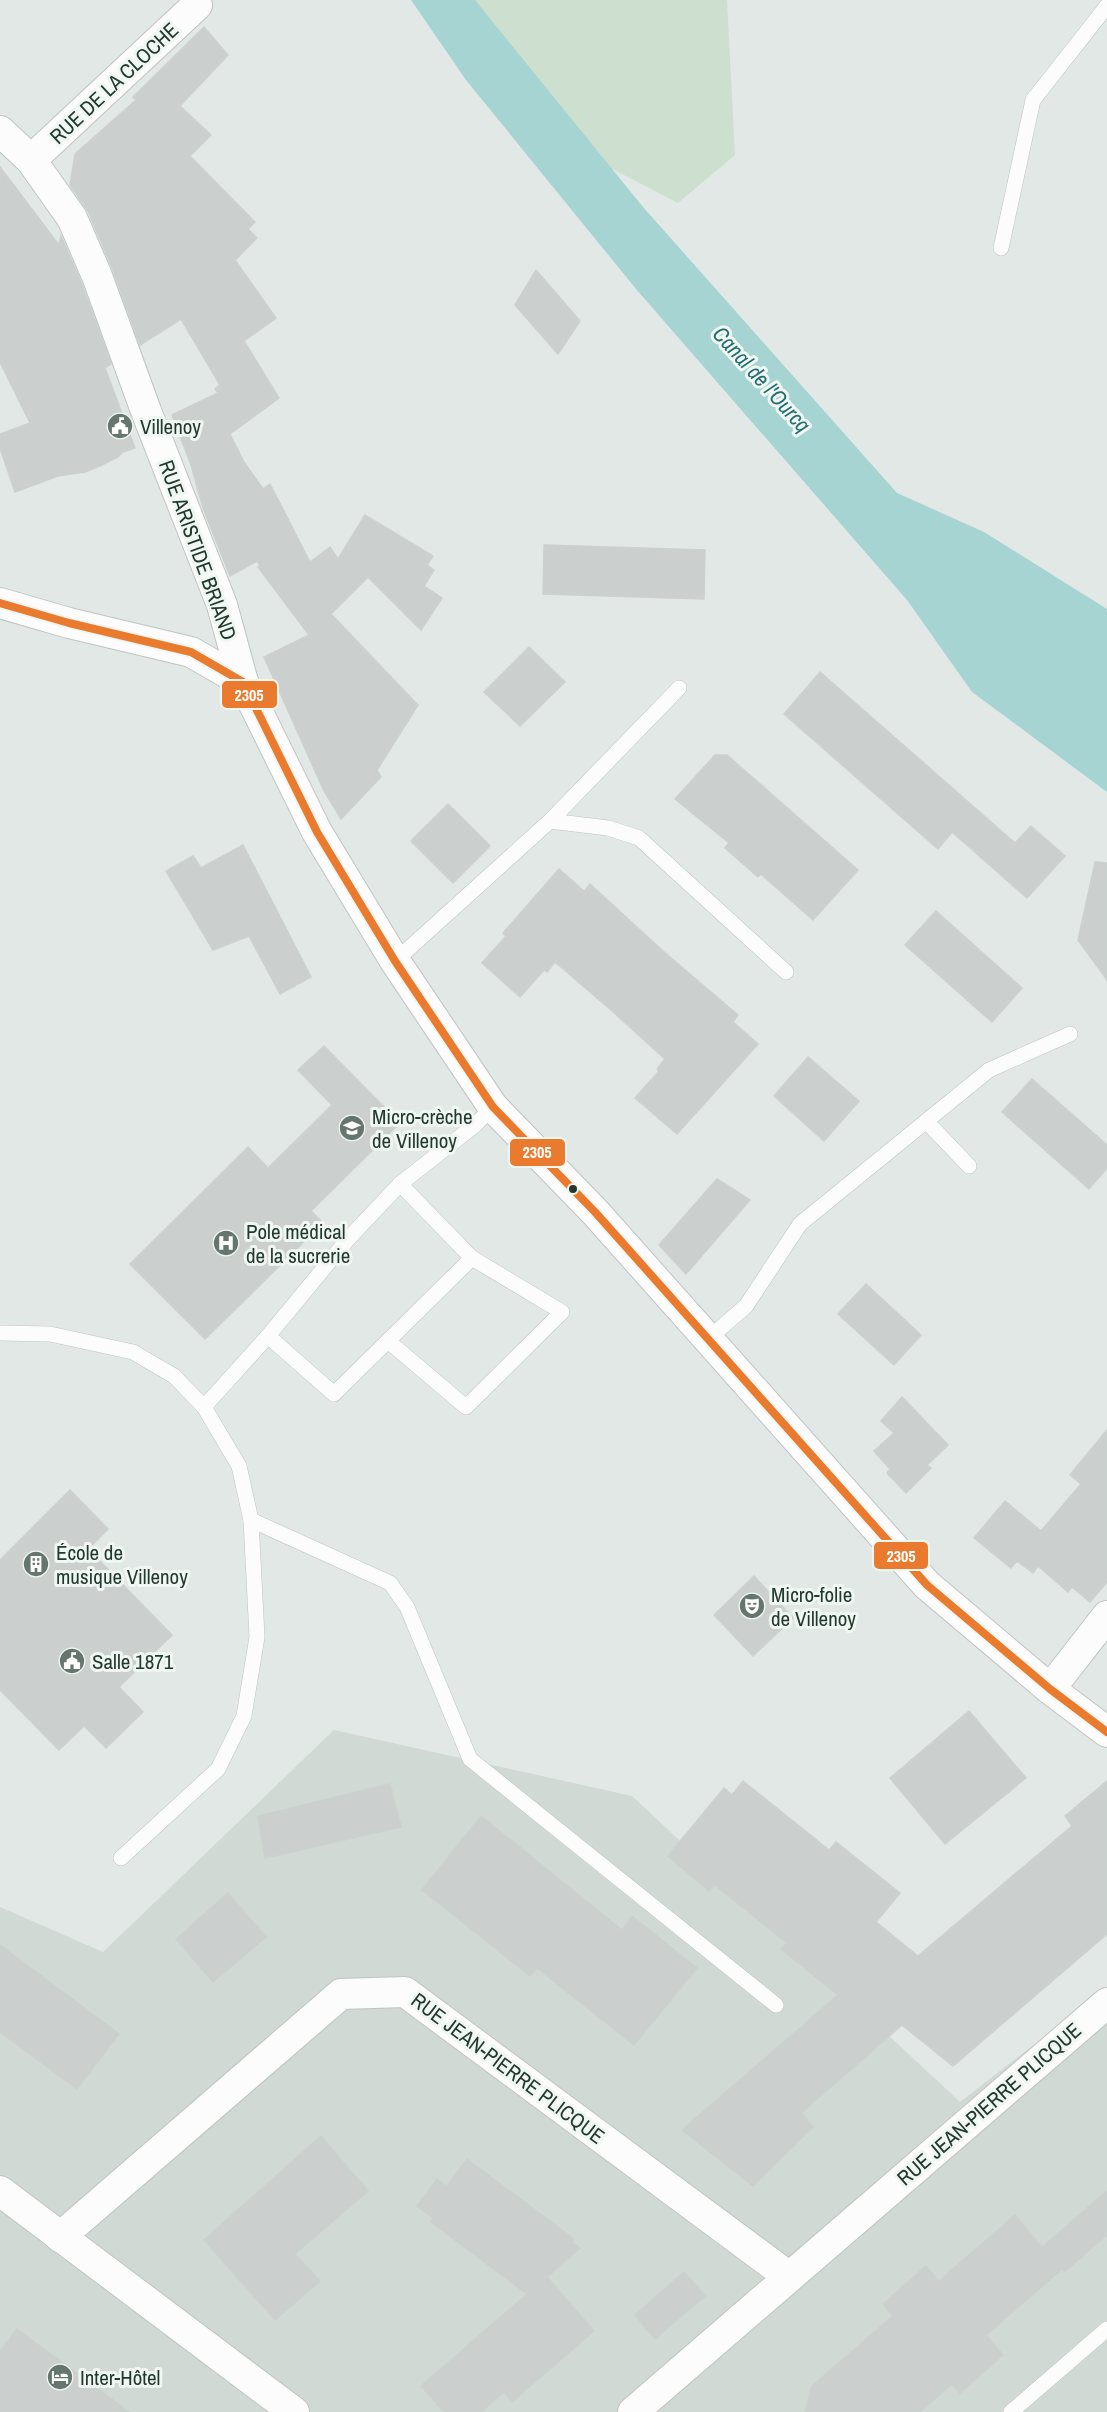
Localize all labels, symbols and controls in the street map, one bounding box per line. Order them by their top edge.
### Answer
street label: RUE DE LA CLOCHE [43,16,185,150]
water label: Canal de l'Ourcq [706,319,818,439]
public building icon: Villenoy [105,411,135,441]
place label: Villenoy [140,412,201,441]
street label: RUE ARISTIDE BRIAND [152,456,244,644]
line badge: 2305 [221,680,278,709]
text: 2305 [234,684,264,706]
place label: Micro-crèche de Villenoy [372,1102,472,1155]
school or university icon: Micro-crèche de Villenoy [337,1113,367,1143]
line badge: 2305 [509,1138,566,1167]
text: 2305 [522,1141,552,1163]
unlabelled marker [567,1183,579,1195]
place label: Pole médical de la sucrerie [246,1217,350,1270]
hospital icon: Pole médical de la sucrerie [211,1228,241,1258]
place label: École de musique Villenoy [56,1538,188,1591]
line badge: 2305 [873,1541,929,1570]
text: 2305 [886,1545,916,1567]
building icon: École de musique Villenoy [21,1549,51,1579]
place label: Micro-folie de Villenoy [771,1580,856,1633]
theatre icon: Micro-folie de Villenoy [737,1591,767,1621]
public building icon: Salle 1871 [57,1646,87,1676]
place label: Salle 1871 [92,1647,174,1676]
street label: RUE JEAN-PIERRE PLICQUE [405,1986,611,2150]
street label: RUE JEAN-PIERRE PLICQUE [891,2016,1087,2192]
hotel icon: Inter-Hôtel [45,2362,75,2392]
place label: Inter-Hôtel [80,2363,160,2392]

